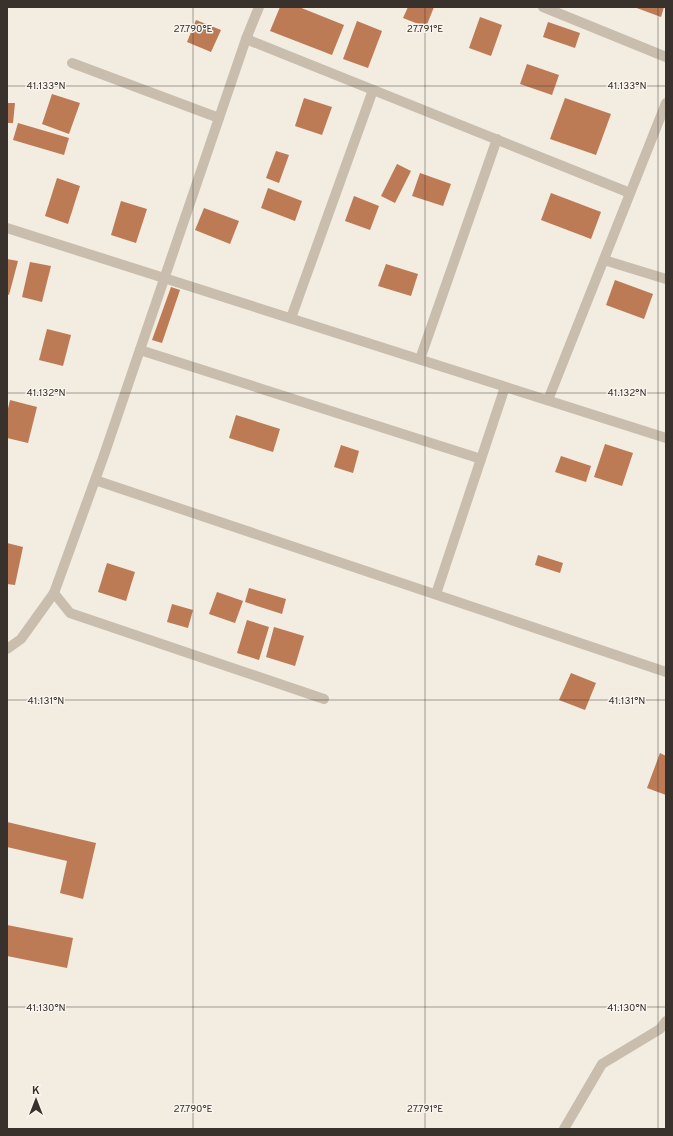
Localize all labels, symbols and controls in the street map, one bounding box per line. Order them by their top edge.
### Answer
text: 27.790°E [173,23,213,36]
text: 27.791°E [407,23,443,36]
text: 41.133°N [26,80,66,93]
text: 41.133°N [607,80,647,93]
text: 41.132°N [27,387,65,400]
text: 41.132°N [608,387,646,400]
text: 41.131°N [28,695,64,708]
text: 41.131°N [609,695,645,708]
text: 41.130°N [26,1002,66,1015]
text: 41.130°N [607,1002,647,1015]
north arrow [16,1080,56,1120]
text: K [32,1084,40,1098]
text: 27.790°E [173,1103,213,1116]
text: 27.791°E [407,1103,443,1116]

